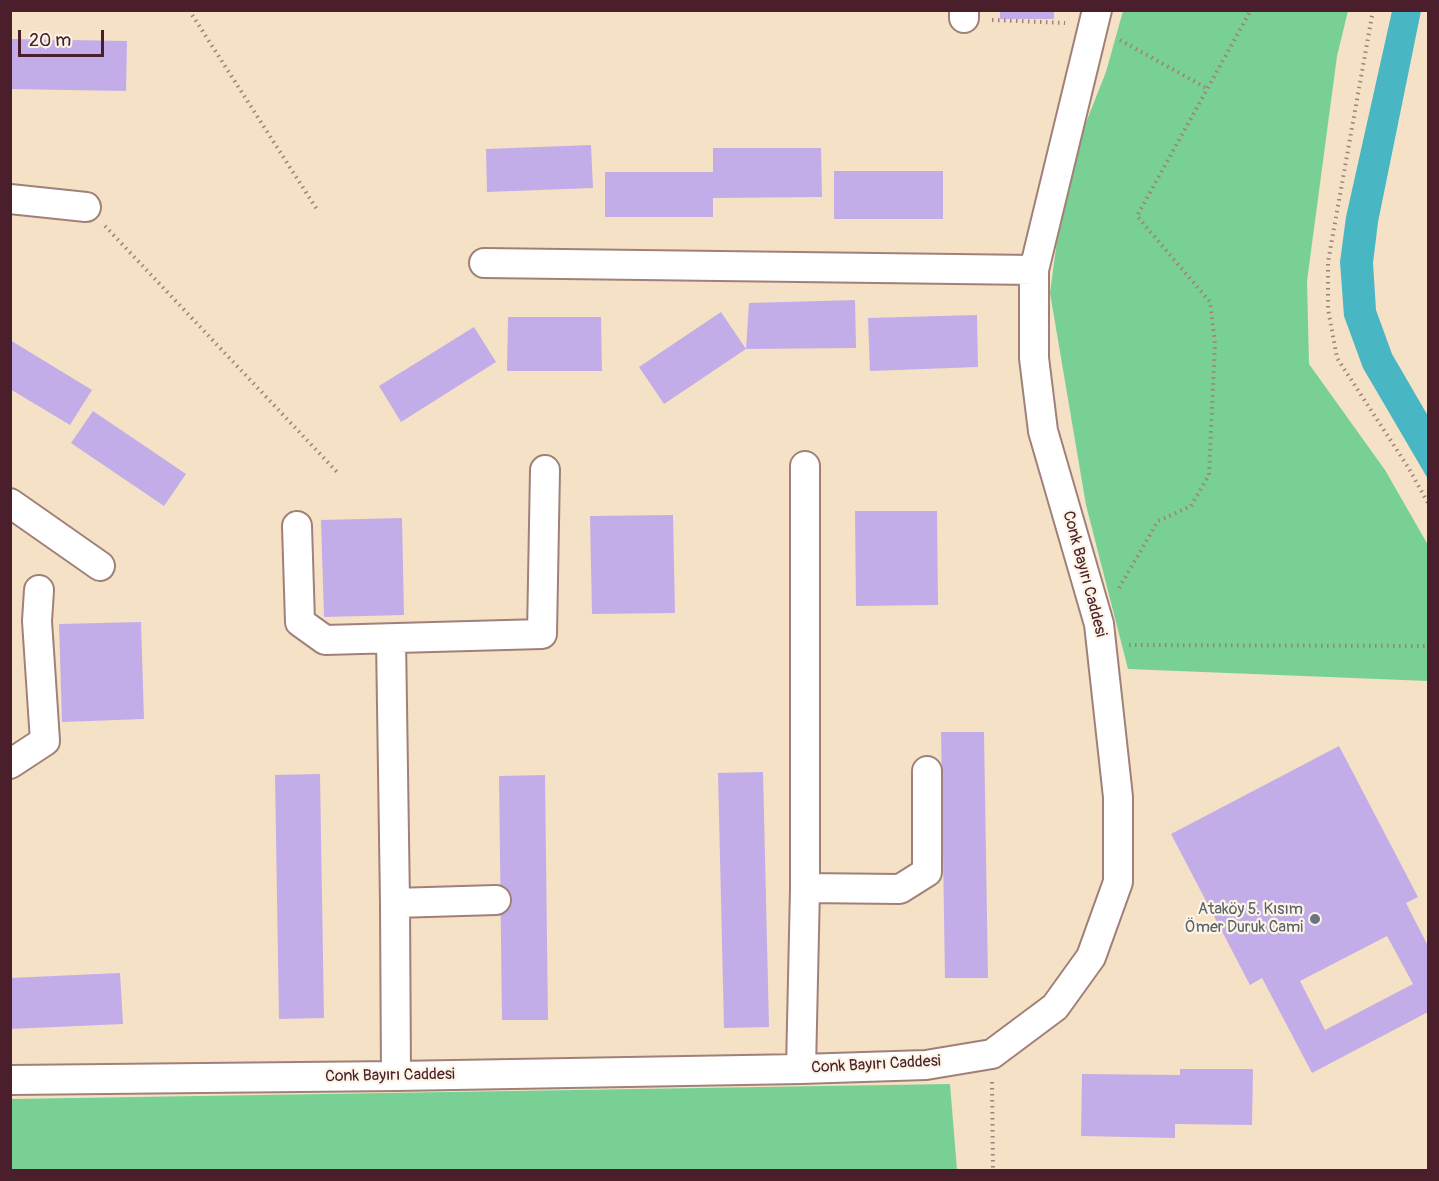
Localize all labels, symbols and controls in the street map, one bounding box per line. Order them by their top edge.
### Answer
scale bar [21,18,106,56]
text: 20 m [29,29,71,52]
street label: Conk Bayırı Caddesi [1058,509,1110,639]
place label: Ataköy 5. Kısım Ömer Duruk Cami [1185,900,1303,938]
marker: Ataköy 5. Kısım Ömer Duruk Cami [1308,912,1322,926]
street label: Conk Bayırı Caddesi [811,1052,941,1078]
street label: Conk Bayırı Caddesi [325,1065,455,1087]

